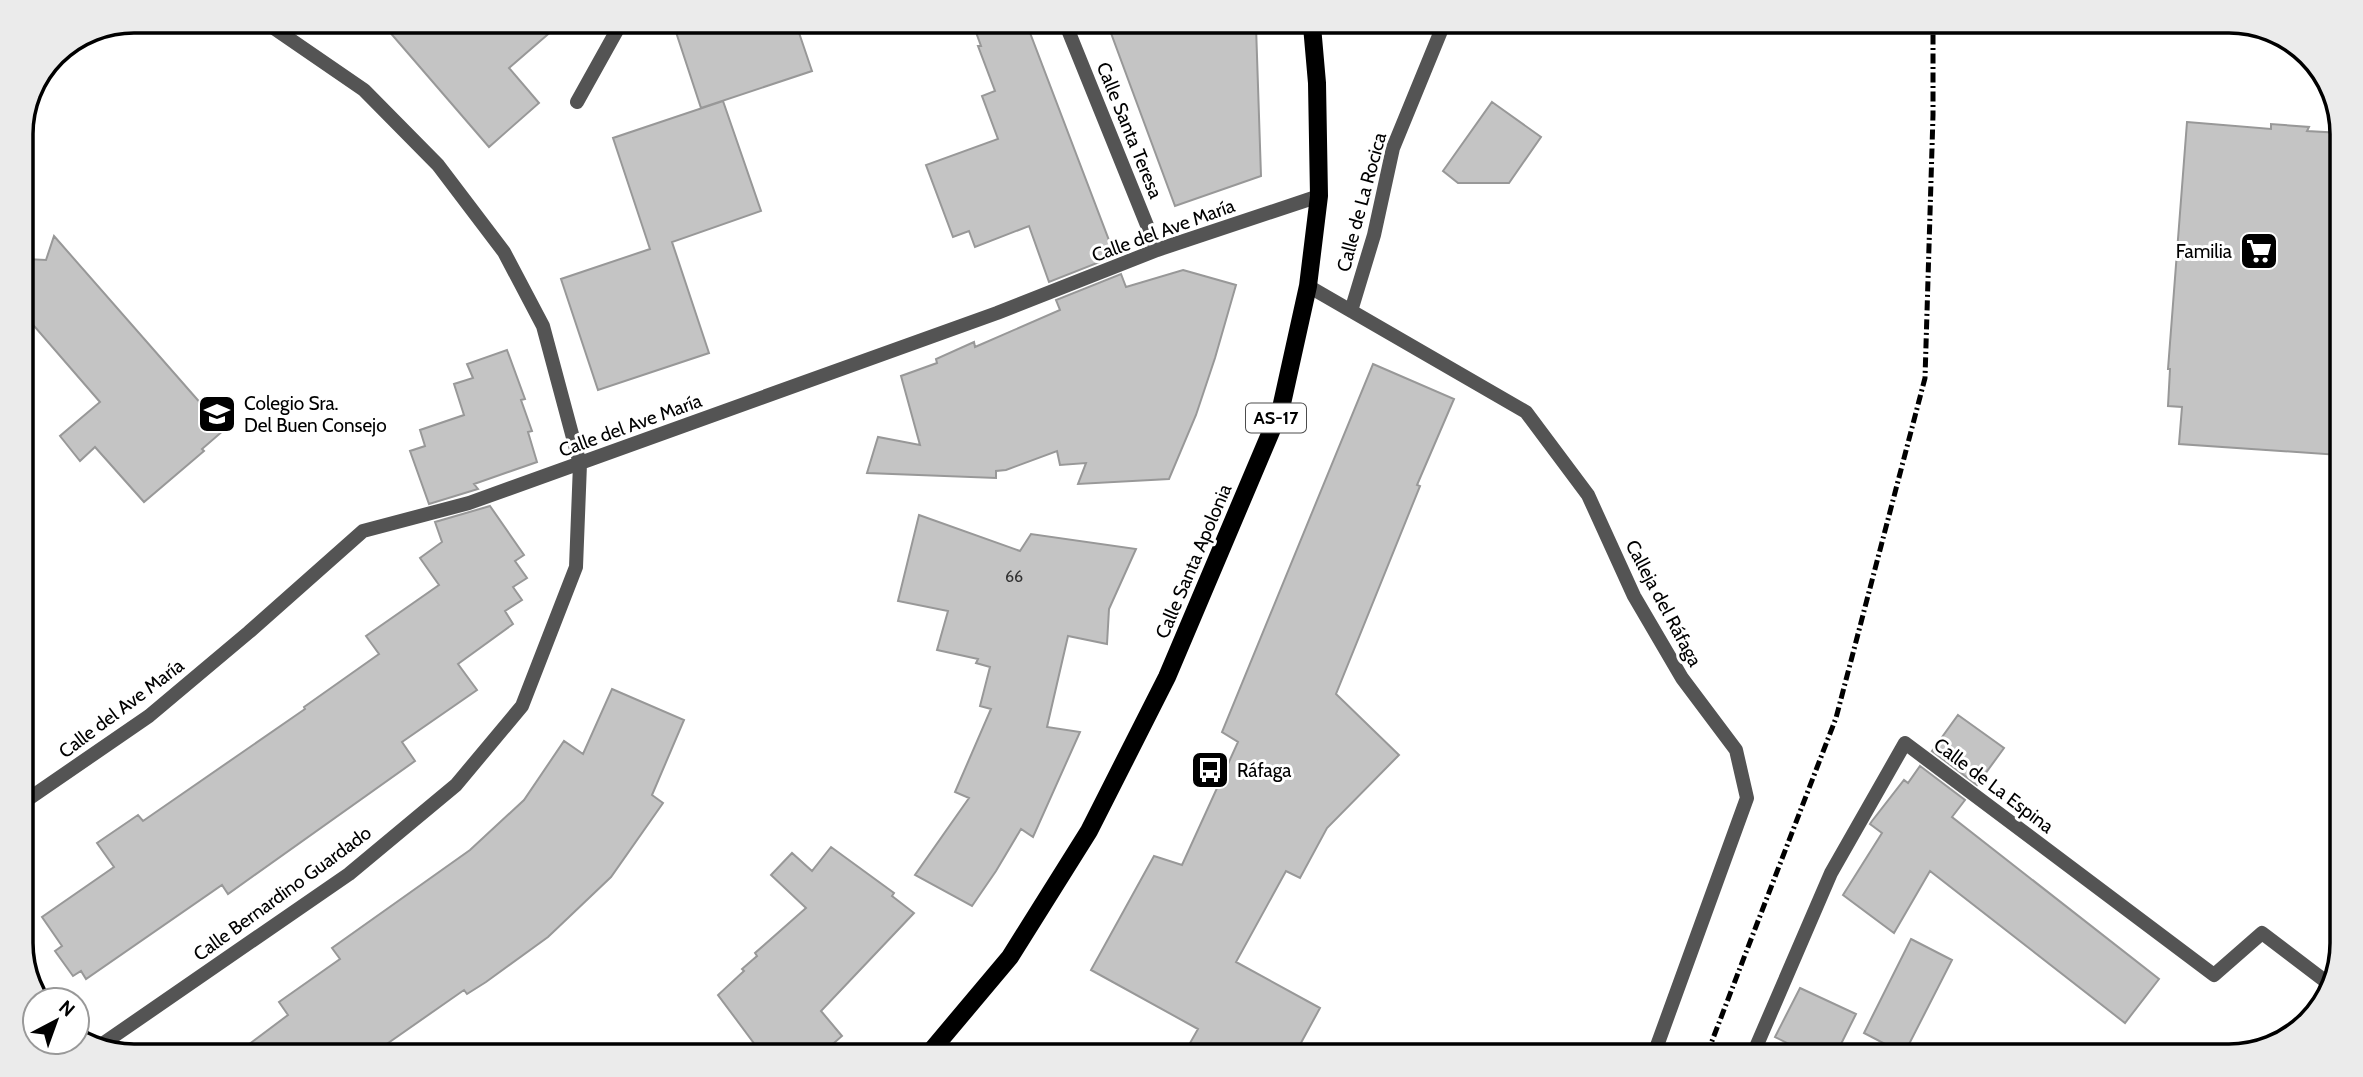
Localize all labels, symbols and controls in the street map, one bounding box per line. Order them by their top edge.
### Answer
street label: Calle Santa Teresa [1092,59,1167,202]
street label: Calle de La Rocica [1332,130,1391,274]
street label: Calle del Ave María [1089,194,1238,267]
supermarket icon: Familia [2238,230,2280,272]
place label: Familia [2176,240,2232,263]
street label: Calle del Ave María [556,389,705,462]
place label: Colegio Sra. Del Buen Consejo [244,392,387,437]
school or university icon: Colegio Sra. Del Buen Consejo [196,393,238,435]
road number: AS-17 [1246,404,1306,432]
street label: Calle Santa Apolonia [1151,481,1236,642]
street label: Calleja del Ráfaga [1621,536,1707,671]
house number: 66 [1005,567,1023,586]
street label: Calle del Ave María [54,654,188,763]
street label: Calle de La Espina [1929,733,2058,838]
bus stop icon: Ráfaga [1189,749,1231,791]
place label: Ráfaga [1237,759,1291,782]
street label: Calle Bernardino Guardado [189,821,376,966]
north arrow [21,986,91,1056]
text: N [54,995,79,1022]

